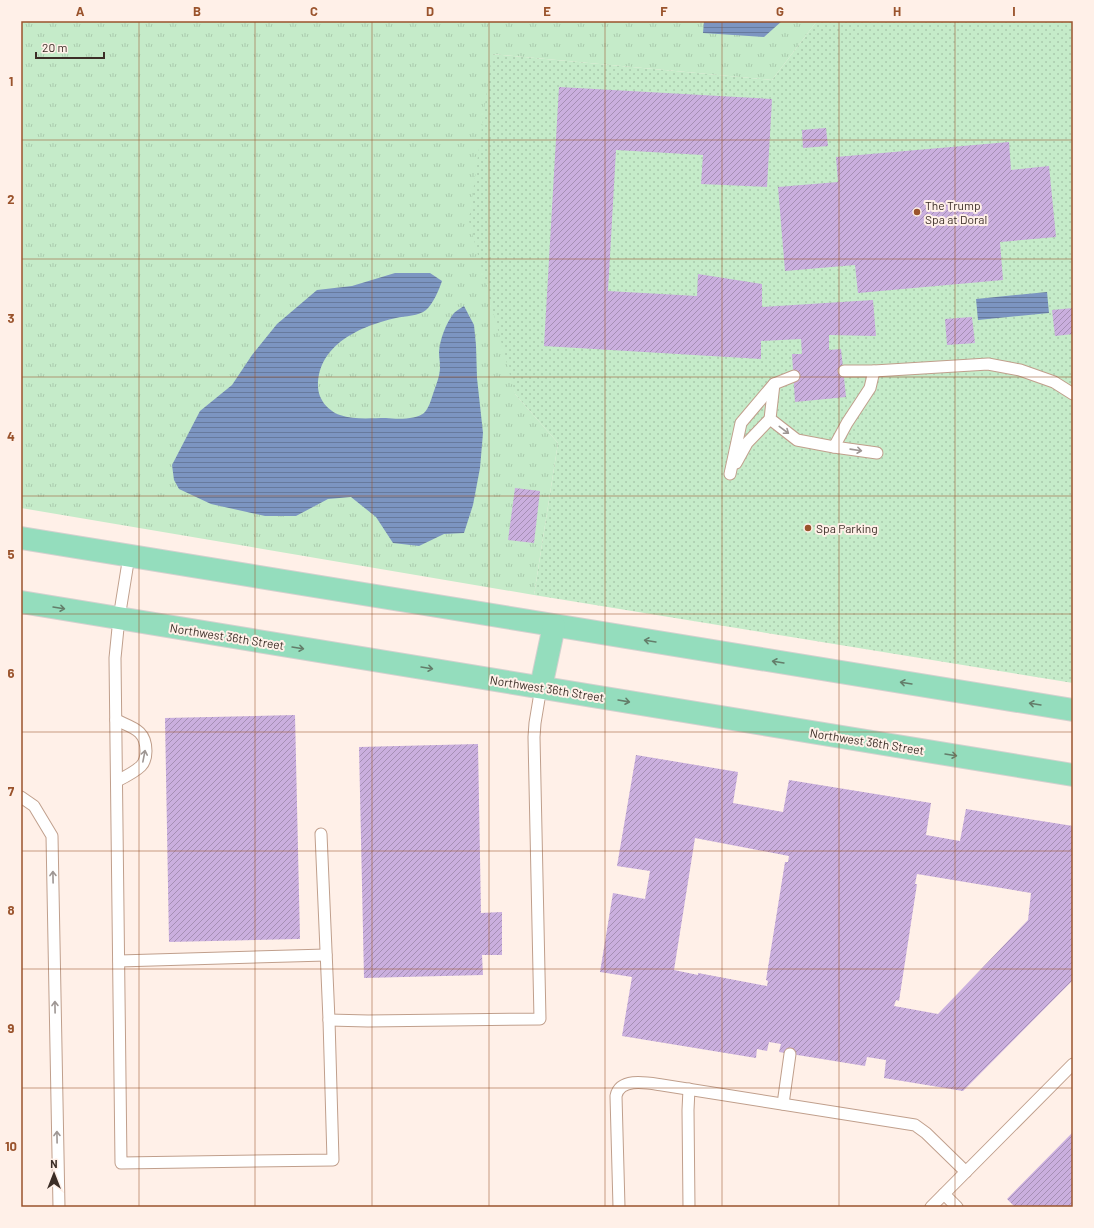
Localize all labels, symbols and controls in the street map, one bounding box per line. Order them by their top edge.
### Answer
text: A [76,3,85,19]
text: B [193,3,201,19]
text: C [310,3,318,19]
text: D [426,3,434,19]
text: E [543,3,551,19]
text: F [660,3,668,19]
text: G [776,3,784,19]
text: H [893,3,901,19]
text: I [1012,3,1016,19]
scale bar [36,34,104,60]
text: 20 m [42,40,68,54]
text: 1 [9,73,13,89]
text: 2 [7,191,15,207]
place label: The Trump Spa at Doral [925,198,987,226]
marker: The Trump Spa at Doral [912,207,922,217]
text: 3 [7,310,15,326]
one-way arrow [778,426,789,434]
text: 4 [7,428,15,444]
one-way arrow [849,446,862,454]
place label: Spa Parking [816,521,878,535]
marker: Spa Parking [803,523,813,533]
text: 5 [7,546,15,562]
one-way arrow [53,604,66,612]
street label: Northwest 36th Street [169,620,285,652]
one-way arrow [644,637,657,645]
one-way arrow [291,644,304,652]
one-way arrow [772,658,785,666]
one-way arrow [420,664,433,672]
text: 6 [8,665,15,681]
street label: Northwest 36th Street [489,672,605,704]
one-way arrow [900,679,913,687]
one-way arrow [617,697,630,705]
one-way arrow [1028,700,1041,708]
street label: Northwest 36th Street [809,725,925,757]
one-way arrow [141,750,149,763]
one-way arrow [944,751,957,759]
text: 7 [8,783,15,799]
one-way arrow [49,871,57,884]
text: 8 [7,902,15,918]
one-way arrow [51,1001,59,1014]
text: 9 [8,1020,15,1036]
one-way arrow [53,1131,61,1144]
text: 10 [5,1138,17,1154]
north arrow [34,1154,74,1194]
text: N [50,1157,58,1170]

